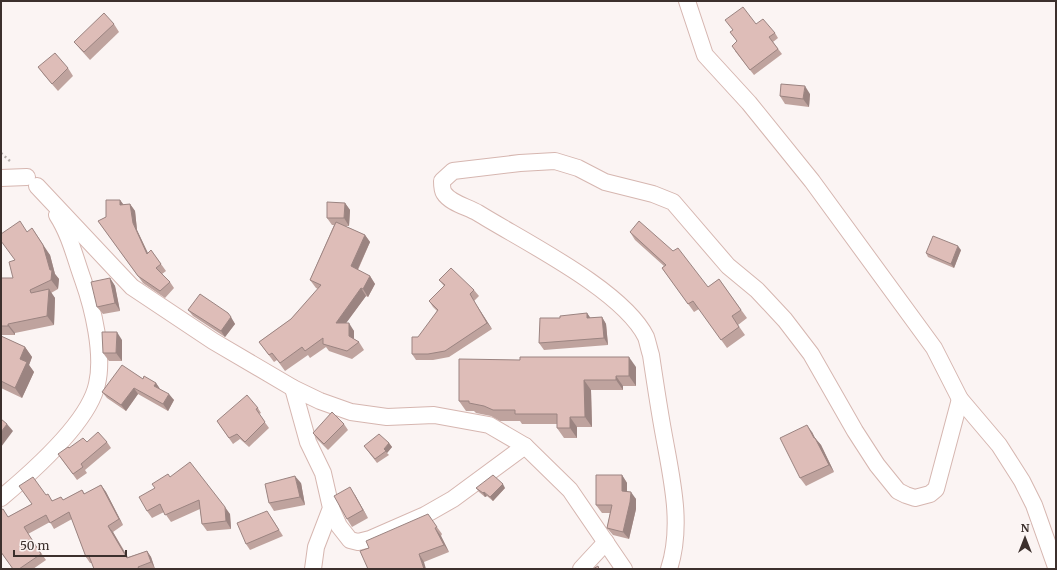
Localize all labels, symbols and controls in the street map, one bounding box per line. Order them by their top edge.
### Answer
north arrow [1005,518,1045,558]
text: N [1021,521,1030,535]
scale bar [14,532,126,558]
text: 50 m [20,538,49,553]

